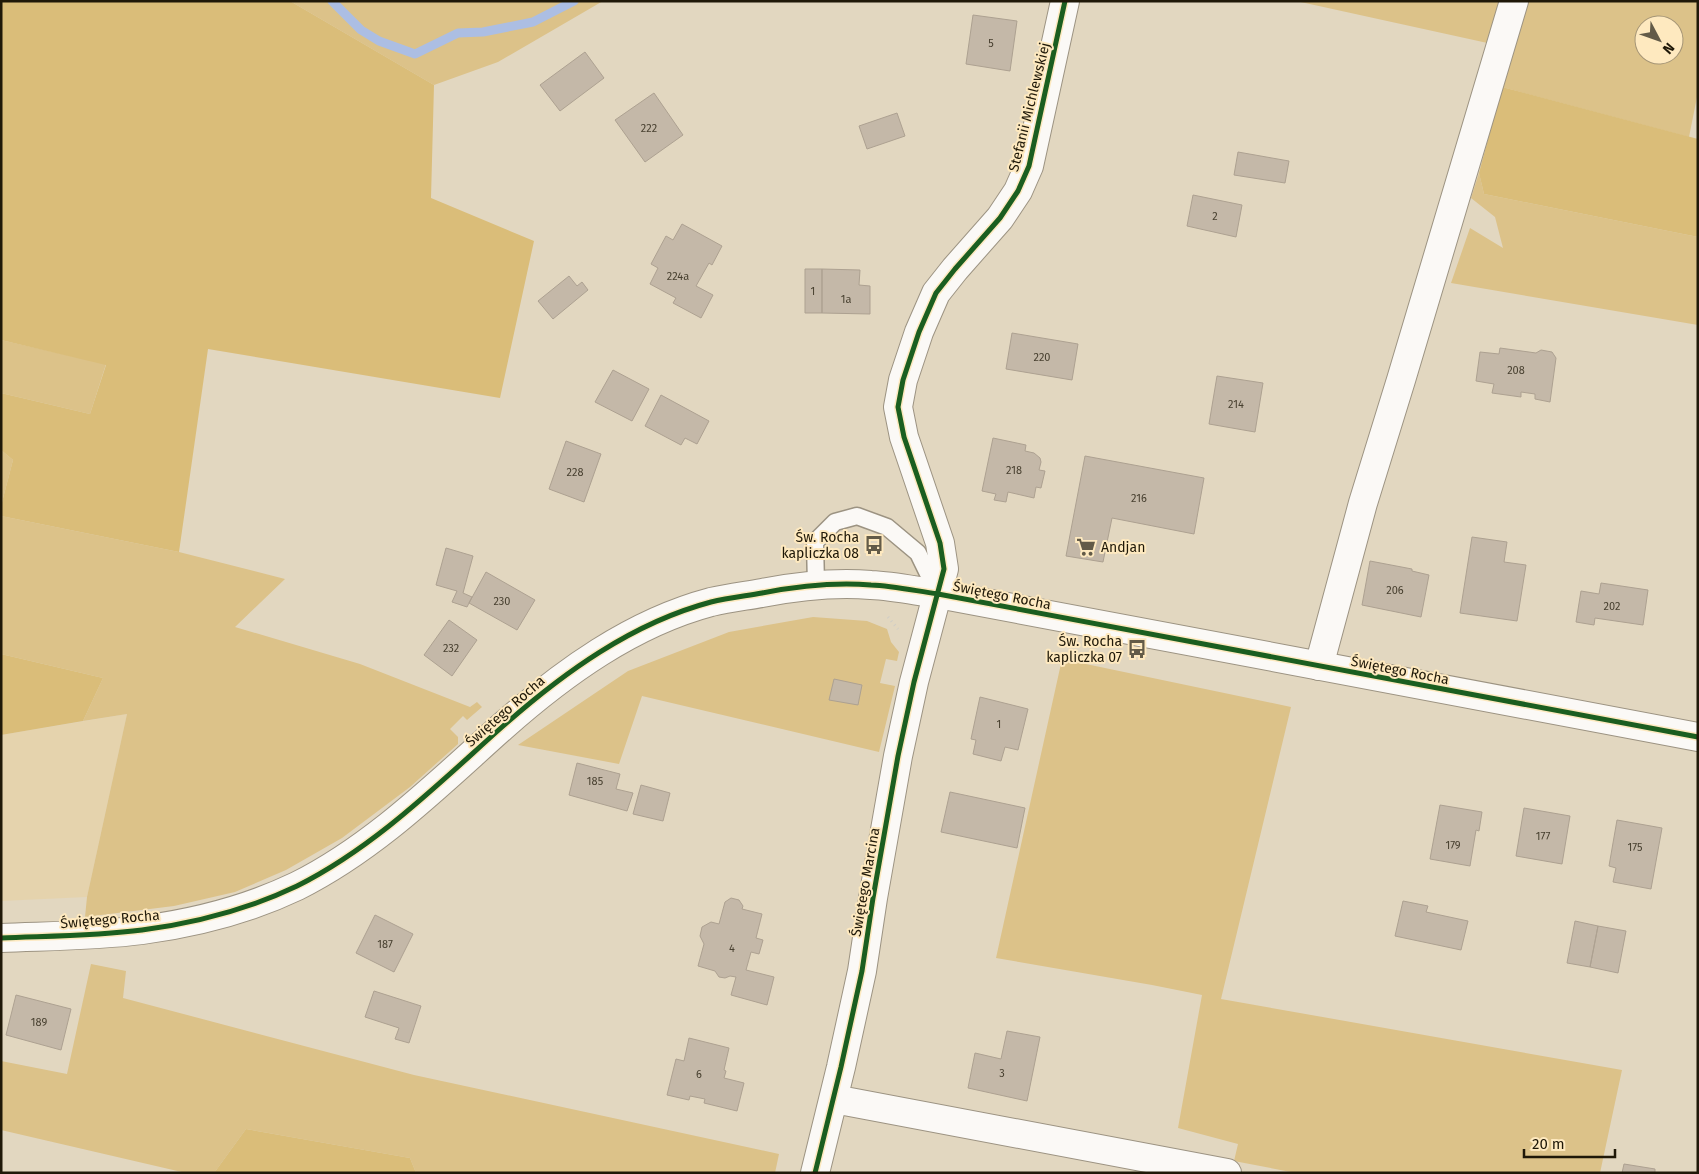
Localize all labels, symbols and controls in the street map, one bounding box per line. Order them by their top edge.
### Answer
north arrow [1634,15,1684,65]
house number: 5 [988,37,994,50]
text: N [1659,39,1678,57]
street label: Stefanii Michlewskiej [1005,41,1054,173]
house number: 222 [641,122,657,135]
house number: 2 [1212,210,1218,223]
house number: 224a [667,270,689,283]
house number: 1 [811,285,815,298]
house number: 1a [841,293,851,306]
house number: 220 [1033,351,1051,364]
house number: 208 [1507,364,1525,377]
house number: 214 [1228,398,1244,411]
house number: 218 [1006,464,1022,477]
house number: 228 [567,466,583,479]
house number: 216 [1131,492,1147,505]
place label: Św. Rocha kapliczka 08 [781,528,859,562]
bus stop icon: Św. Rocha kapliczka 08 [863,534,885,556]
supermarket icon: Andjan [1075,536,1097,558]
place label: Andjan [1101,539,1145,556]
street label: Świętego Rocha [951,577,1053,613]
house number: 206 [1386,584,1404,597]
house number: 230 [493,595,511,608]
house number: 202 [1604,600,1620,613]
place label: Św. Rocha kapliczka 07 [1046,632,1122,666]
bus stop icon: Św. Rocha kapliczka 07 [1126,638,1148,660]
house number: 232 [443,642,459,655]
street label: Świętego Rocha [1349,652,1451,688]
street label: Świętego Rocha [462,672,548,750]
house number: 1 [997,718,1001,731]
house number: 185 [587,775,604,788]
street label: Świętego Marcina [847,826,883,938]
house number: 177 [1536,830,1550,843]
house number: 179 [1445,839,1461,852]
house number: 175 [1628,841,1643,854]
street label: Świętego Rocha [60,906,160,932]
house number: 187 [377,938,393,951]
house number: 4 [729,942,735,955]
house number: 189 [31,1016,47,1029]
house number: 3 [999,1067,1005,1080]
house number: 6 [696,1068,702,1081]
scale bar [1524,1126,1615,1158]
text: 20 m [1532,1135,1565,1153]

